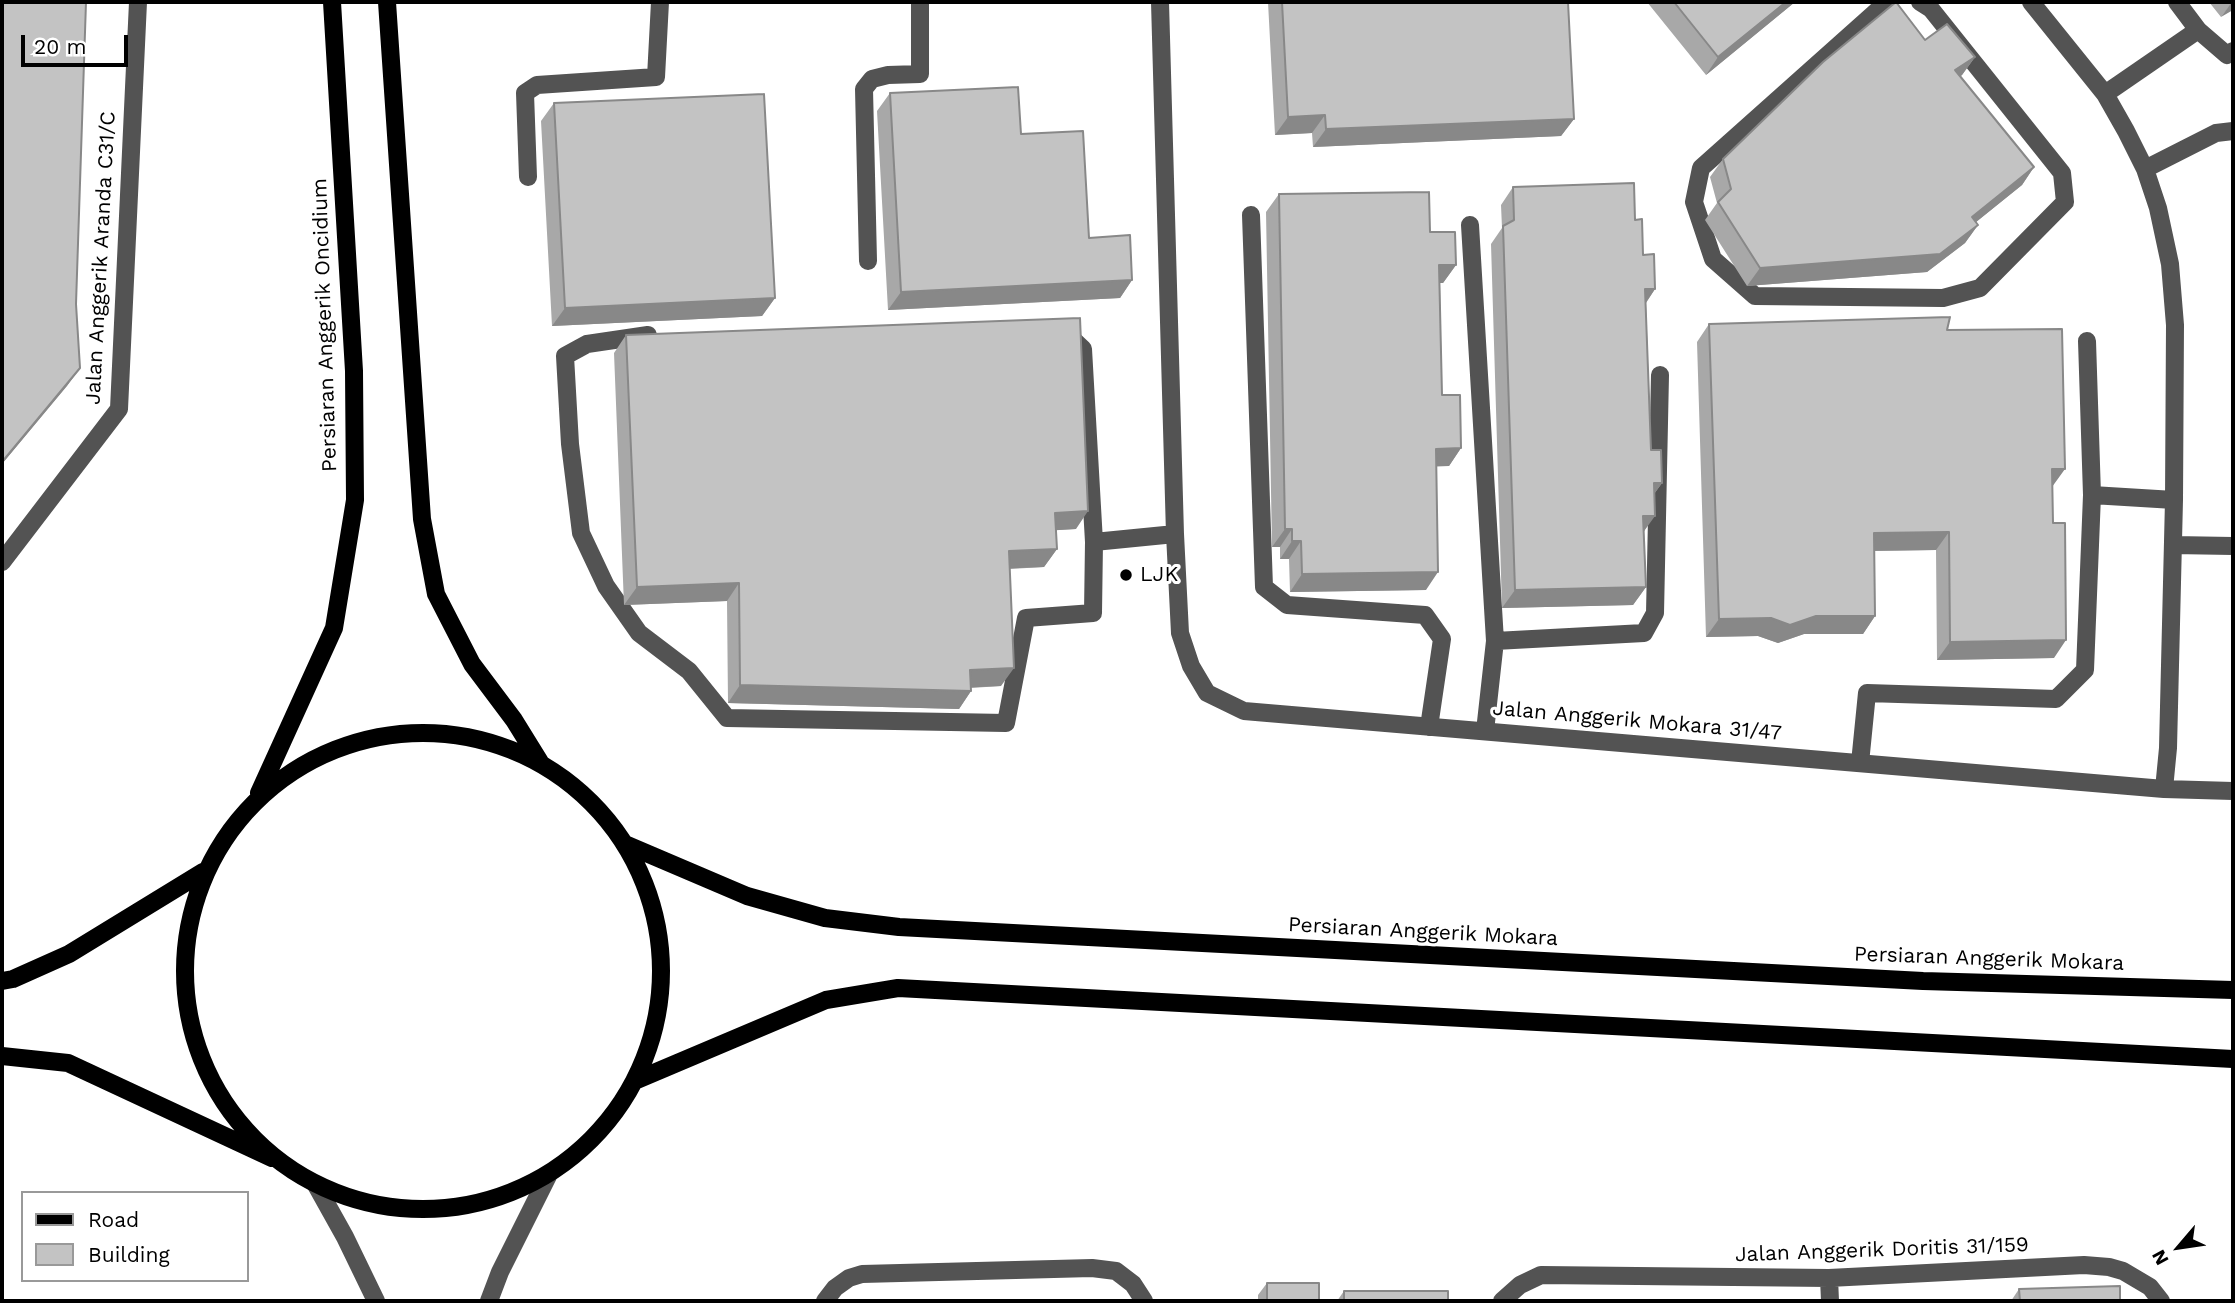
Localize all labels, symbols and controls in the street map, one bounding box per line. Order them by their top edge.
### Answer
scale bar [24,21,131,65]
text: 20 m [34,34,86,59]
street label: Jalan Anggerik Aranda C31/C [81,111,121,405]
street label: Persiaran Anggerik Oncidium [307,178,343,472]
place label: LJK [1140,562,1178,588]
marker: LJK [1118,567,1134,583]
street label: Jalan Anggerik Mokara 31/47 [1491,696,1783,746]
street label: Persiaran Anggerik Mokara [1287,912,1559,952]
street label: Persiaran Anggerik Mokara [1853,942,2125,976]
legend [21,1191,248,1282]
text: Road [88,1207,139,1232]
north arrow [2144,1212,2214,1282]
street label: Jalan Anggerik Doritis 31/159 [1735,1232,2029,1268]
text: Building [88,1242,170,1267]
text: N [2147,1246,2174,1269]

